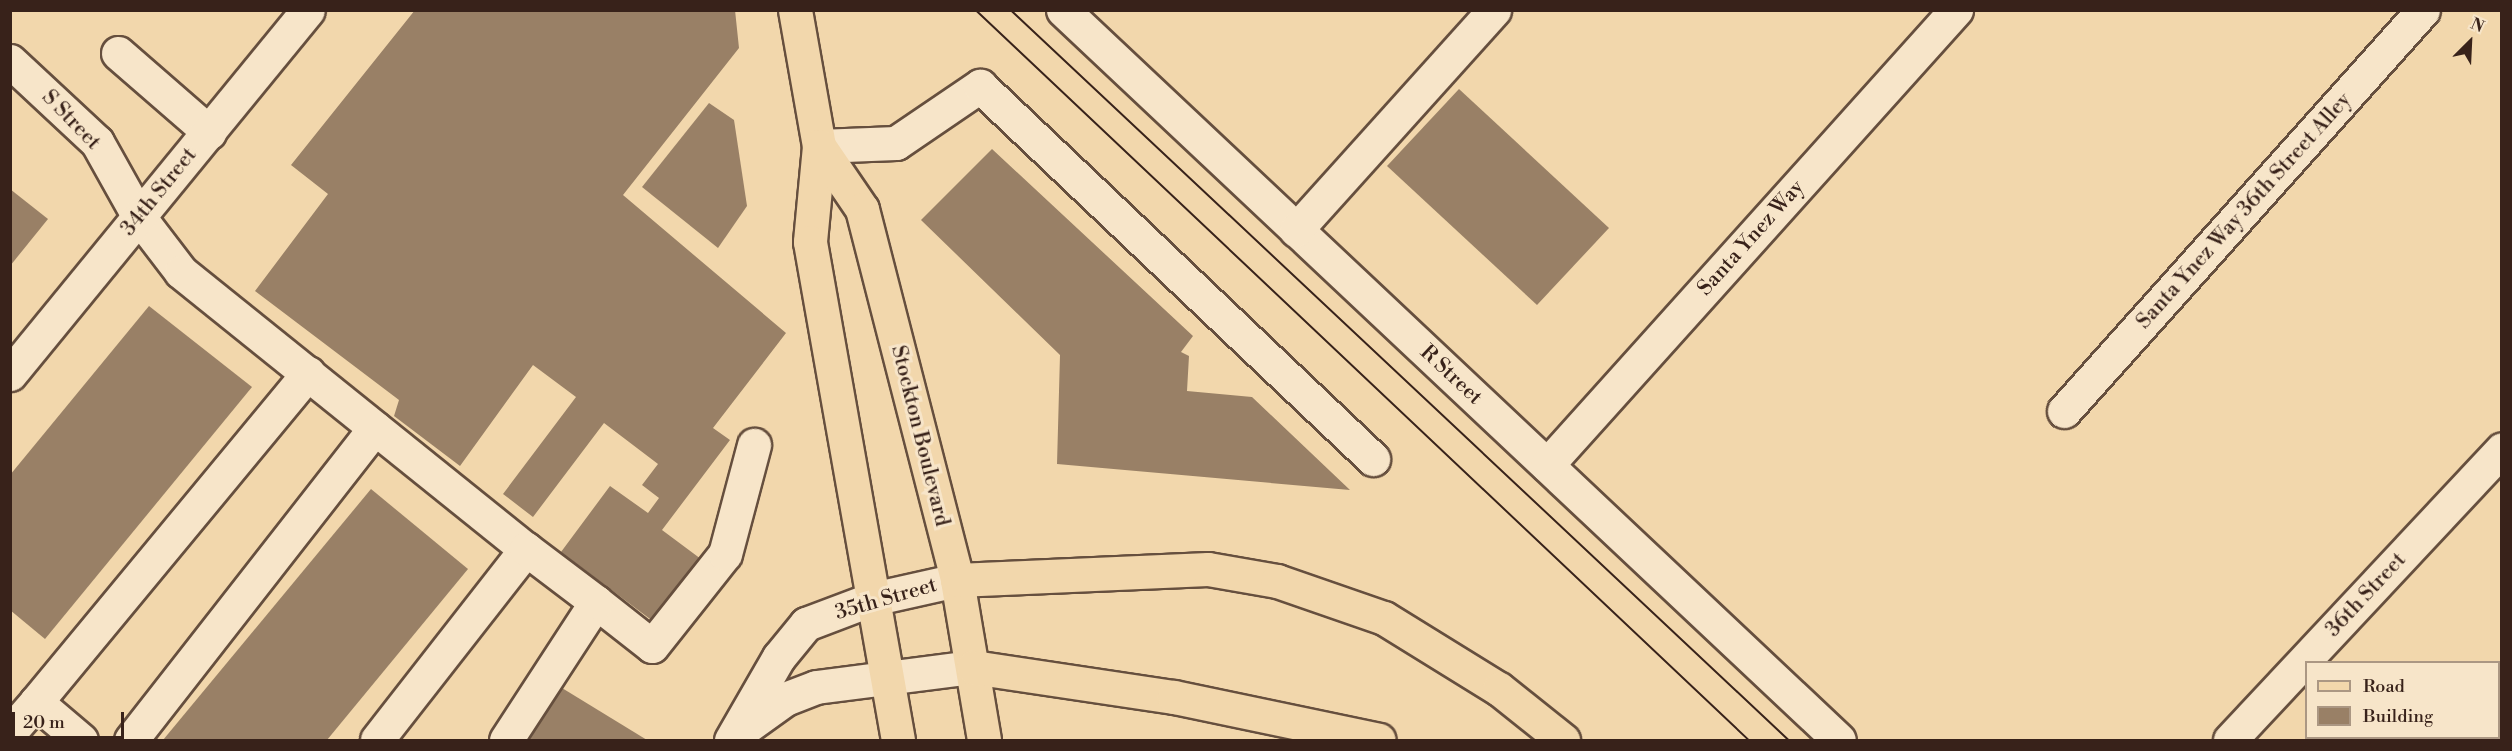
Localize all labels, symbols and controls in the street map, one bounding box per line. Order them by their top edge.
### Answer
north arrow [2440,12,2500,72]
text: N [2467,14,2487,37]
street label: S Street [36,85,106,155]
street label: Santa Ynez Way 36th Street Alley [2131,88,2357,334]
street label: 34th Street [116,143,202,241]
street label: Santa Ynez Way [1693,175,1809,301]
street label: R Street [1415,340,1487,410]
street label: Stockton Boulevard [885,343,955,529]
street label: 36th Street [2321,548,2411,642]
street label: 35th Street [832,572,940,626]
legend [2305,661,2500,739]
text: Road [2363,675,2405,698]
scale bar [15,700,128,738]
text: Building [2363,705,2433,728]
text: 20 m [23,711,65,734]

